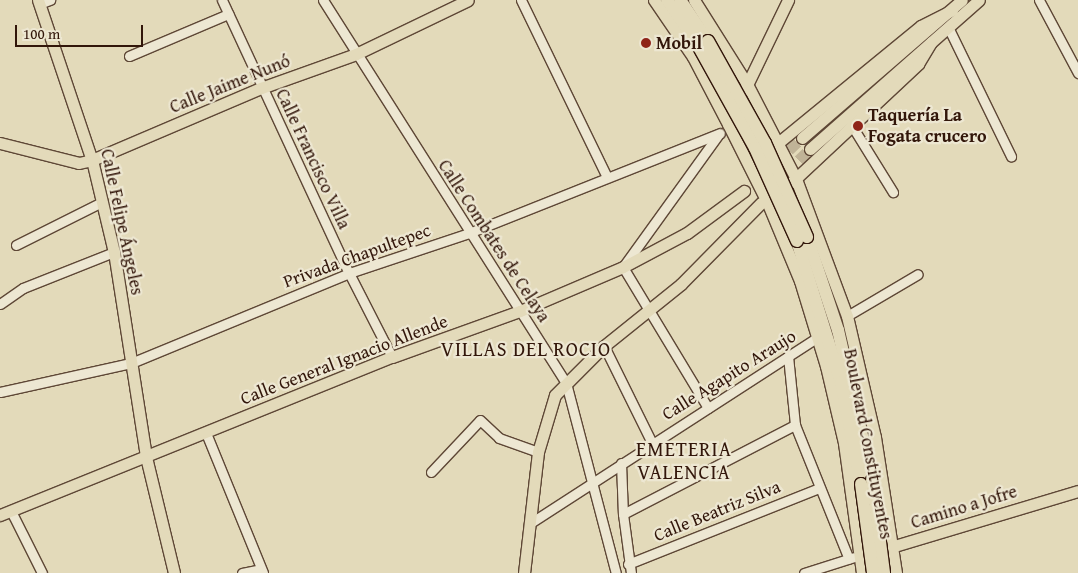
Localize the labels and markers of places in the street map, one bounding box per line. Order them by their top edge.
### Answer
place label: Mobil [656,32,702,54]
marker: Mobil [640,37,652,49]
place label: Taquería La Fogata crucero [868,105,987,148]
marker: Taquería La Fogata crucero [852,120,864,132]

